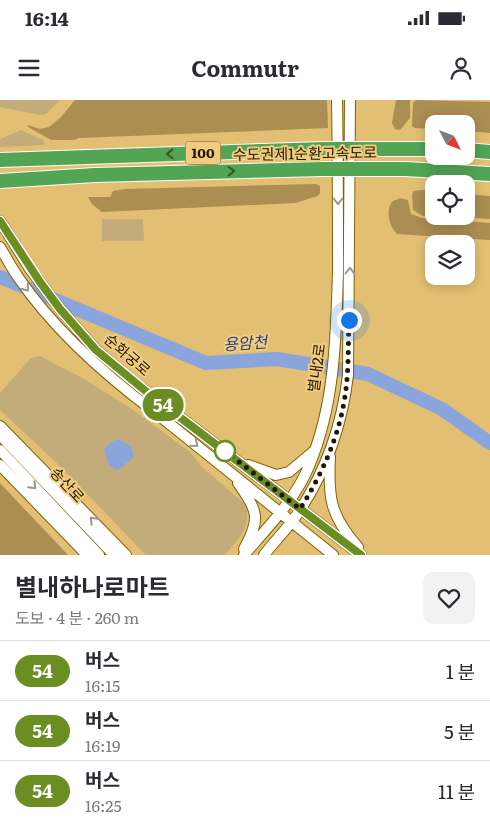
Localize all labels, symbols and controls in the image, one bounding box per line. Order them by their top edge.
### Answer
text: 16:14 [25,4,69,32]
text: Commutr [191,51,299,84]
icon: menu [15,54,43,82]
icon: person [447,54,475,82]
north arrow [425,115,475,165]
map controls [425,115,475,285]
street label: 수도권제1순환고속도로 [233,140,377,165]
road number: 100 [186,142,220,164]
one-way arrow [166,148,174,159]
one-way arrow [227,166,235,177]
button: locate [425,175,475,225]
one-way arrow [333,198,343,205]
button: layers [425,235,475,285]
one-way arrow [345,267,355,274]
one-way arrow [21,282,29,291]
your location [337,308,362,333]
street label: 순화궁로 [100,327,156,381]
water label: 용암천 [222,328,270,356]
street label: 별내2로 [301,342,330,394]
line badge: 54 [140,389,186,421]
text: 54 [153,391,173,418]
one-way arrow [189,438,198,447]
unlabelled marker [214,440,236,462]
street label: 송산로 [46,461,91,507]
one-way arrow [27,480,36,489]
one-way arrow [89,517,98,526]
text: 별내하나로마트 [15,568,170,603]
button: heart [423,572,475,624]
text: 도보 · 4 분 · 260 m [15,605,139,629]
text: 버스 [85,645,120,673]
text: 54 [32,657,53,684]
text: 1 분 [446,657,475,685]
text: 16:15 [85,673,120,697]
text: 버스 [85,705,120,733]
text: 54 [32,717,53,744]
text: 5 분 [444,717,475,745]
text: 16:19 [85,733,120,757]
text: 버스 [85,765,120,793]
text: 54 [32,777,53,804]
text: 11 분 [438,777,475,805]
text: 16:25 [85,793,122,817]

